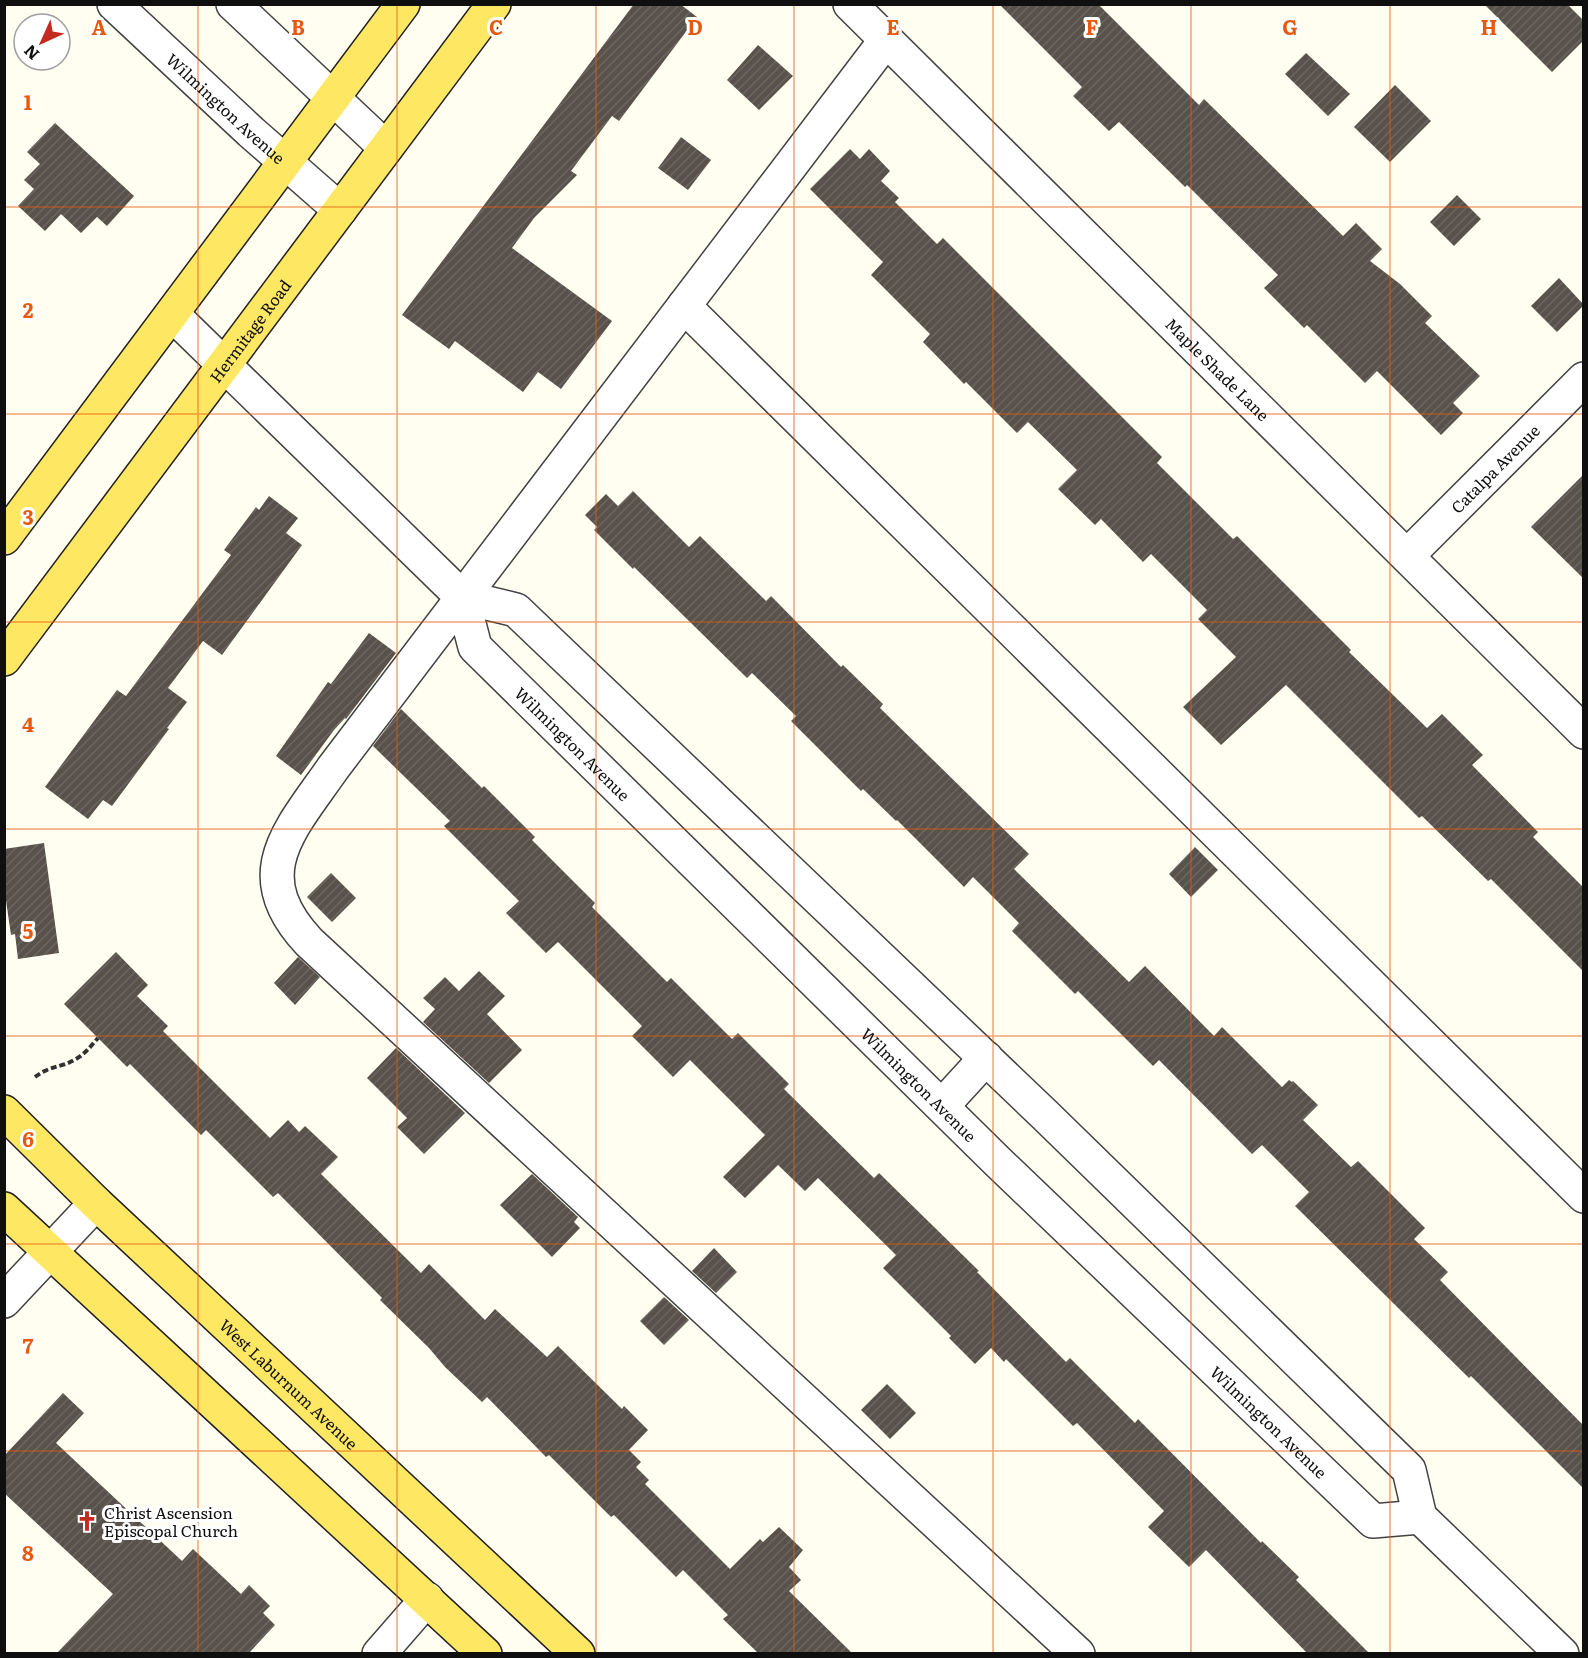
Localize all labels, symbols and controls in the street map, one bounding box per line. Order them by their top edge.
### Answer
text: A [91,11,107,41]
text: B [291,11,305,41]
text: C [489,11,503,41]
text: D [687,11,703,41]
text: E [886,11,900,41]
text: F [1086,11,1099,41]
text: G [1282,11,1298,41]
text: H [1481,11,1497,41]
north arrow [12,12,72,72]
text: N [17,40,44,67]
street label: Wilmington Avenue [161,47,291,169]
text: 1 [24,86,32,116]
street label: Hermitage Road [203,274,296,387]
text: 2 [23,294,34,324]
street label: Maple Shade Lane [1160,312,1275,426]
street label: Catalpa Avenue [1445,418,1545,518]
text: 3 [22,501,34,531]
street label: Wilmington Avenue [510,681,636,806]
text: 4 [22,708,34,738]
text: 5 [23,915,34,945]
street label: Wilmington Avenue [856,1022,982,1147]
text: 6 [22,1123,34,1153]
street label: West Laburnum Avenue [215,1313,364,1455]
text: 7 [23,1330,34,1360]
street label: Wilmington Avenue [1205,1360,1333,1483]
place label: Christ Ascension Episcopal Church [104,1500,238,1542]
church icon: Christ Ascension Episcopal Church [75,1509,99,1533]
text: 8 [22,1537,34,1567]

